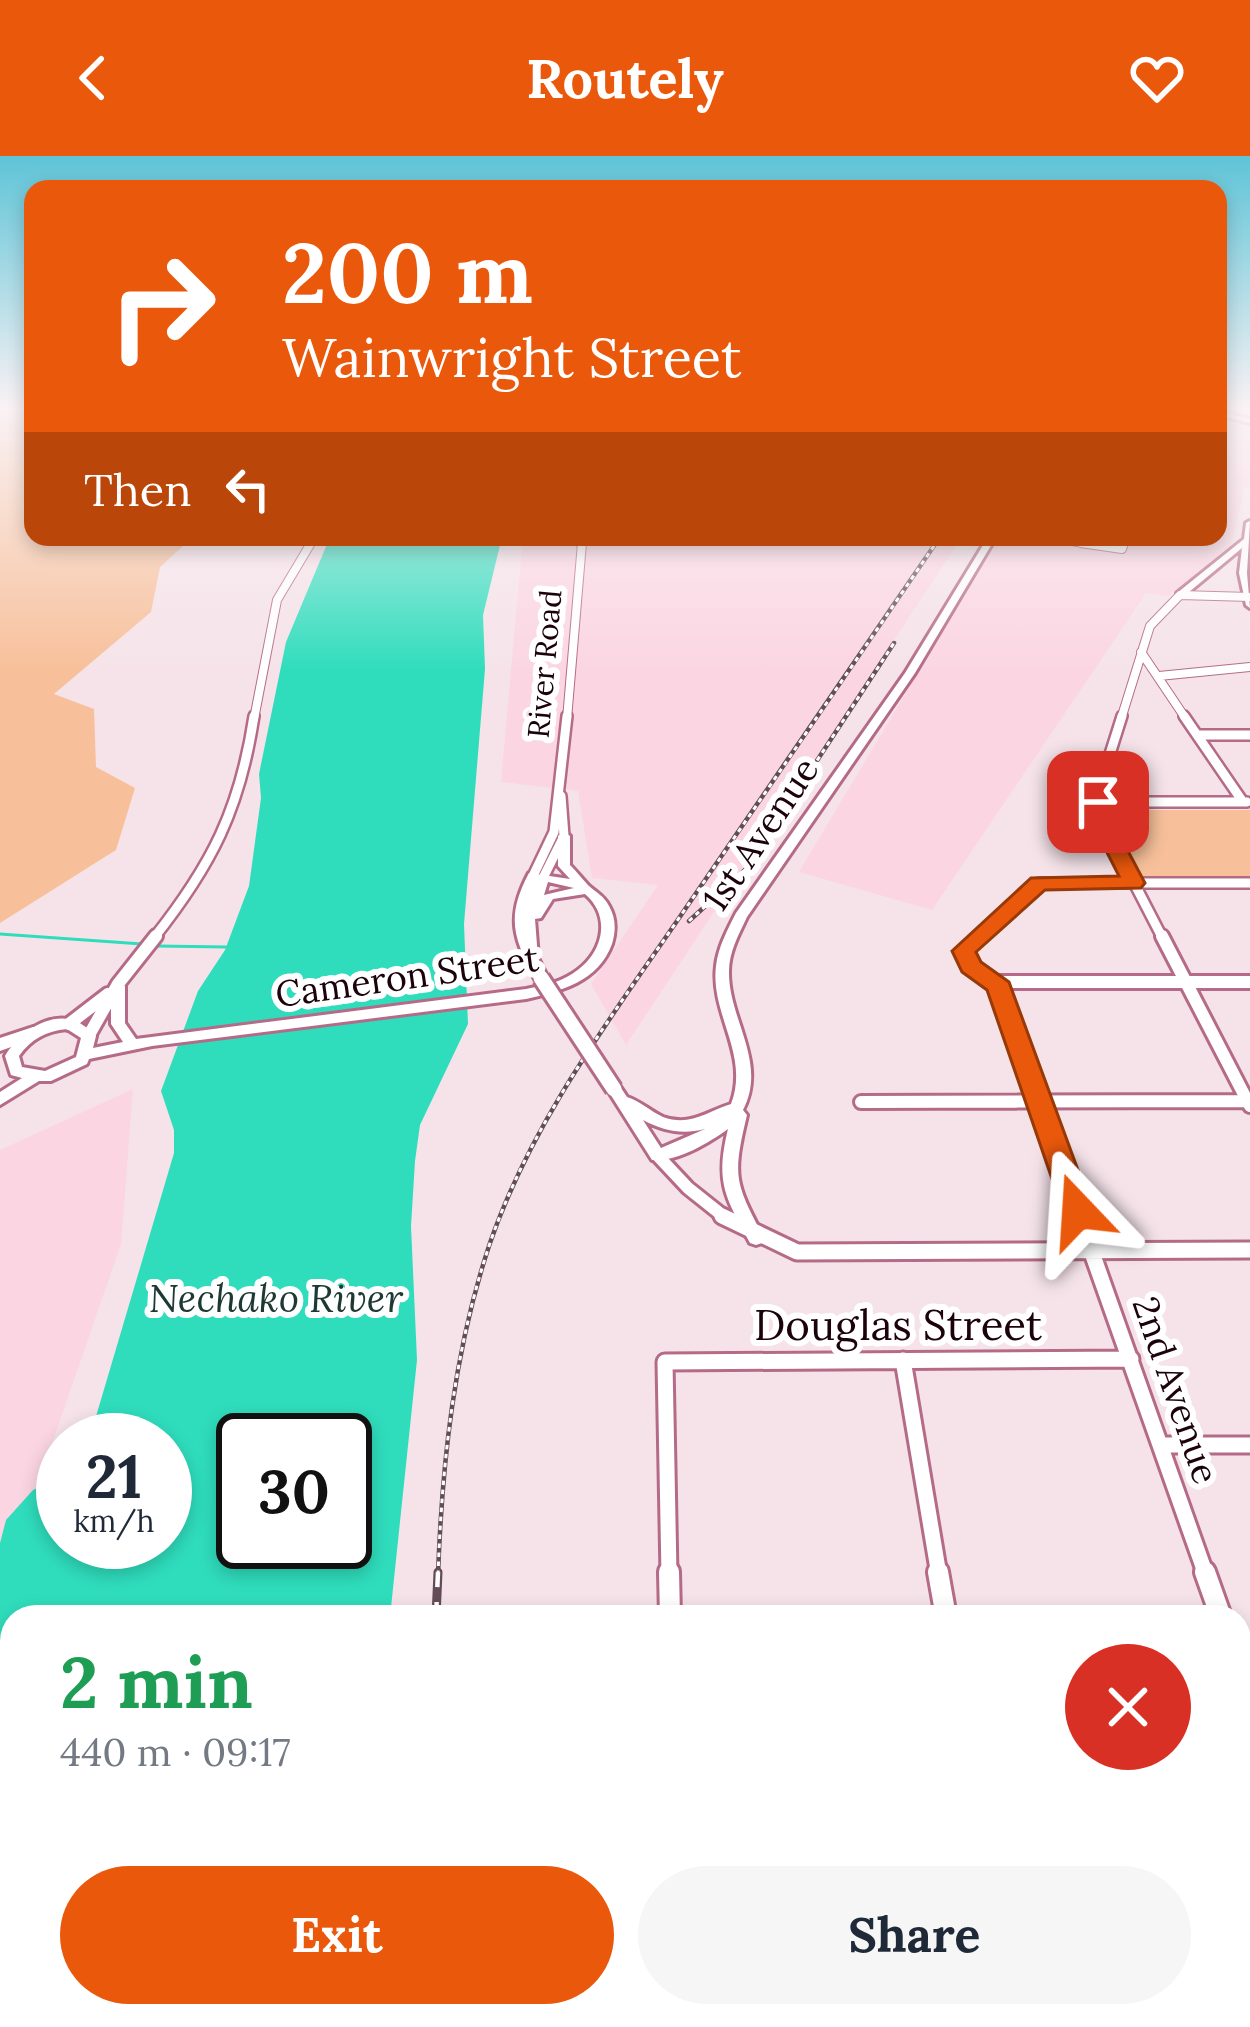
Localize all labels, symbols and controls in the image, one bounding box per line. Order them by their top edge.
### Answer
text: Routely [526,44,724,113]
icon: back [60,45,126,111]
icon: heart [1124,45,1190,111]
text: 200 m [282,218,533,326]
icon: right [84,228,240,384]
text: Wainwright Street [282,323,742,392]
icon: left [215,456,281,522]
text: Then [84,461,191,518]
street label: River Road [519,588,569,740]
street label: 1st Avenue [692,748,828,920]
pin [1047,751,1149,853]
icon: arrive [1065,769,1131,835]
street label: Cameron Street [272,935,542,1017]
position arrow [1015,1148,1141,1274]
water label: Nechako River [149,1273,403,1323]
street label: 2nd Avenue [1123,1291,1229,1489]
street label: Douglas Street [754,1298,1043,1352]
speed limit sign: 30 [216,1413,372,1569]
text: 21 [86,1438,142,1514]
text: km/h [73,1502,155,1540]
text: 2 min [60,1636,253,1728]
button: close [1065,1644,1191,1770]
text: 440 m · 09:17 [60,1727,291,1777]
button: Exit [60,1866,614,2004]
button: Share [638,1866,1191,2004]

